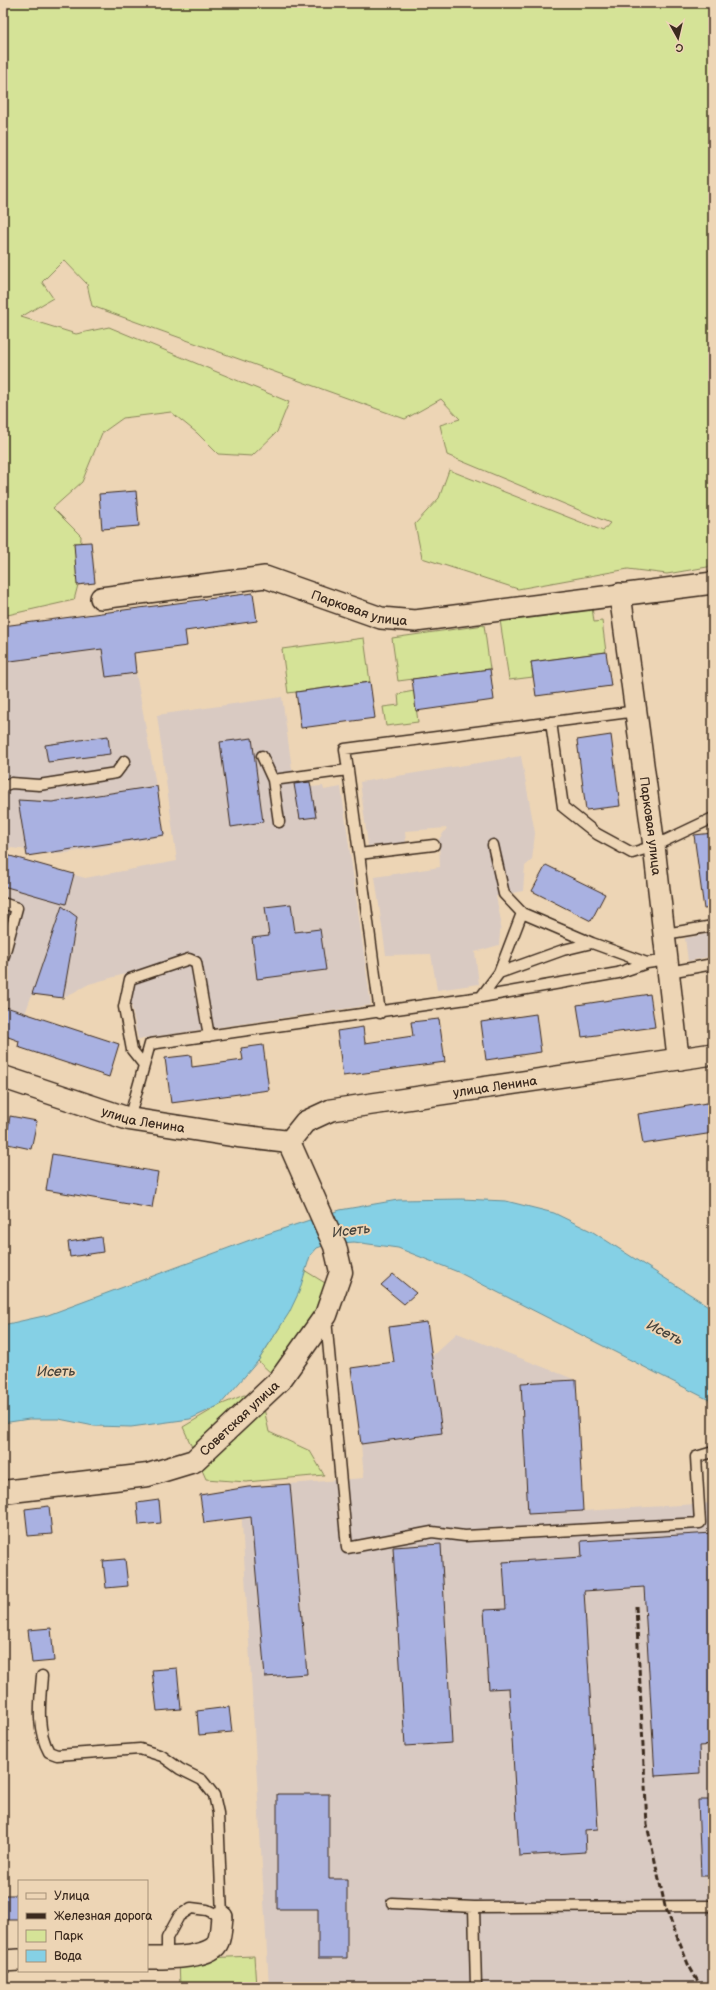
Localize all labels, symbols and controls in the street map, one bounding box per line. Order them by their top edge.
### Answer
north arrow [658,18,698,58]
text: С [674,40,684,54]
street label: Парковая улица [309,587,408,629]
street label: Парковая улица [636,776,664,877]
street label: улица Ленина [452,1073,539,1101]
street label: улица Ленина [99,1103,186,1137]
water label: Исеть [331,1220,371,1241]
water label: Исеть [644,1316,686,1349]
water label: Исеть [37,1363,75,1380]
street label: Советская улица [197,1378,283,1460]
legend [18,1880,148,1972]
text: Улица [54,1889,90,1904]
text: Железная дорога [54,1909,152,1924]
text: Парк [54,1929,84,1944]
text: Вода [54,1949,82,1964]

